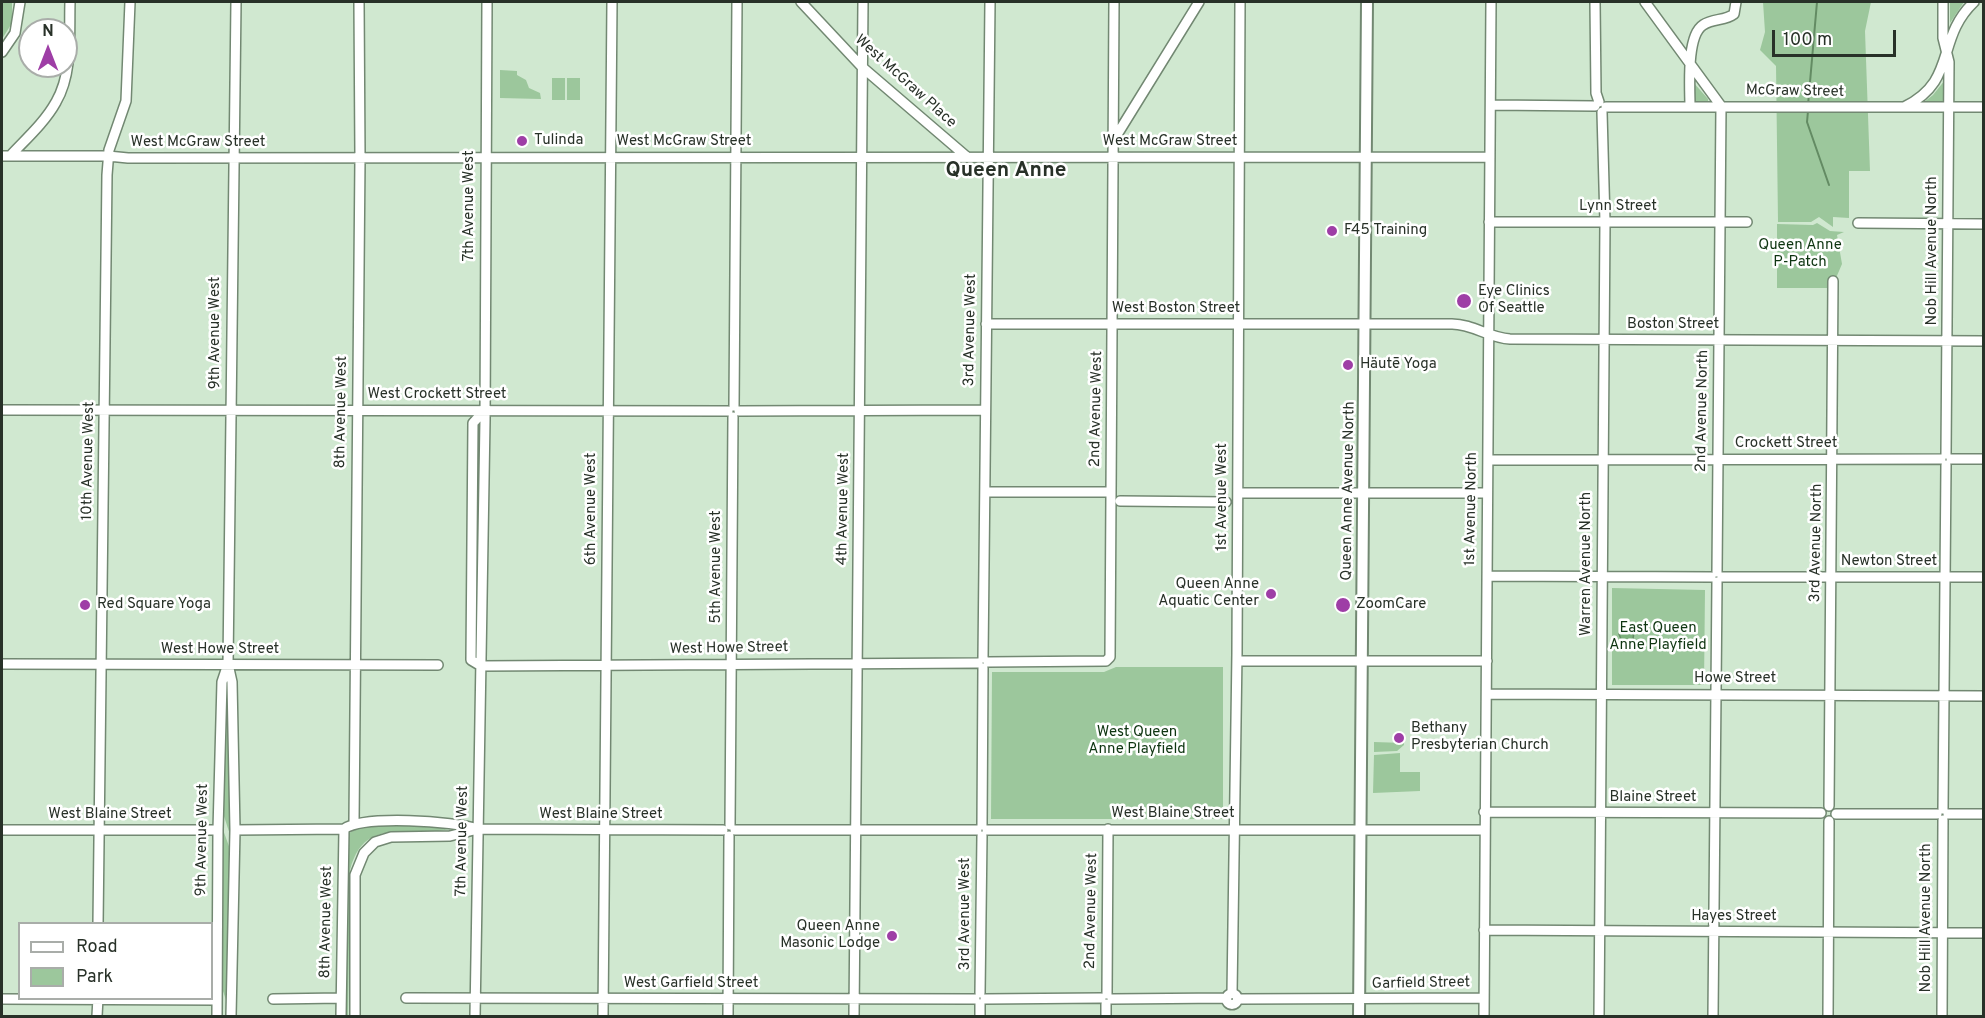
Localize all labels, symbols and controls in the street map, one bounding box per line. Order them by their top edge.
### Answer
north arrow [18,18,78,78]
scale bar [1775,18,1900,56]
text: N [42,22,54,42]
text: 100 m [1783,29,1832,52]
street label: West McGraw Place [850,32,960,132]
street label: McGraw Street [1746,82,1844,102]
place label: Tulinda [534,132,583,150]
street label: West McGraw Street [617,133,751,151]
street label: West McGraw Street [1103,133,1237,151]
street label: West McGraw Street [131,134,265,152]
marker: Tulinda [515,134,529,148]
street label: 7th Avenue West [461,150,479,262]
district label: Queen Anne [946,159,1066,185]
street label: Nob Hill Avenue North [1924,176,1942,326]
street label: Lynn Street [1579,198,1657,216]
place label: F45 Training [1344,222,1427,240]
marker: F45 Training [1325,224,1339,238]
park label: Queen Anne P-Patch [1758,237,1842,272]
street label: 3rd Avenue West [961,273,981,387]
street label: 9th Avenue West [207,277,225,389]
place label: Eye Clinics Of Seattle [1478,283,1550,318]
marker: Eye Clinics Of Seattle [1455,292,1473,310]
street label: West Boston Street [1112,300,1240,318]
street label: Boston Street [1627,316,1719,334]
street label: 2nd Avenue North [1693,350,1713,472]
street label: 2nd Avenue West [1087,351,1107,467]
street label: 8th Avenue West [332,356,352,468]
place label: Häutē Yoga [1360,356,1437,374]
marker: Häutē Yoga [1341,358,1355,372]
street label: West Crockett Street [368,386,506,404]
street label: 10th Avenue West [79,401,99,521]
street label: Queen Anne Avenue North [1338,401,1360,581]
street label: Crockett Street [1735,435,1837,453]
street label: 1st Avenue West [1214,443,1232,551]
street label: 4th Avenue West [834,452,854,566]
street label: 1st Avenue North [1462,452,1482,566]
street label: 6th Avenue West [583,453,601,565]
street label: 3rd Avenue North [1807,483,1827,603]
street label: Warren Avenue North [1578,492,1596,636]
street label: 5th Avenue West [708,510,726,624]
street label: Newton Street [1841,553,1937,571]
place label: Queen Anne Aquatic Center [1158,576,1259,611]
marker: Queen Anne Aquatic Center [1264,587,1278,601]
place label: Red Square Yoga [97,596,211,614]
marker: ZoomCare [1334,596,1352,614]
place label: ZoomCare [1356,596,1426,614]
marker: Red Square Yoga [78,598,92,612]
park label: East Queen Anne Playfield [1609,620,1707,655]
street label: West Howe Street [670,639,788,659]
street label: West Howe Street [161,641,279,659]
street label: Howe Street [1694,670,1776,688]
place label: Bethany Presbyterian Church [1411,720,1549,755]
park label: West Queen Anne Playfield [1088,724,1186,759]
marker: Bethany Presbyterian Church [1392,731,1406,745]
street label: 9th Avenue West [193,783,213,897]
street label: 7th Avenue West [453,785,473,897]
street label: Blaine Street [1609,789,1697,807]
street label: West Blaine Street [1111,805,1235,823]
street label: West Blaine Street [48,806,172,824]
street label: West Blaine Street [539,806,663,824]
street label: Nob Hill Avenue North [1918,843,1936,993]
street label: 2nd Avenue West [1082,853,1102,969]
street label: 3rd Avenue West [957,858,975,970]
street label: 8th Avenue West [317,866,337,978]
street label: Hayes Street [1691,908,1777,926]
place label: Queen Anne Masonic Lodge [780,918,880,953]
legend [18,922,213,1000]
marker: Queen Anne Masonic Lodge [885,929,899,943]
text: Road [76,936,118,959]
text: Park [76,966,113,989]
street label: Garfield Street [1372,974,1470,994]
street label: West Garfield Street [624,975,758,993]

